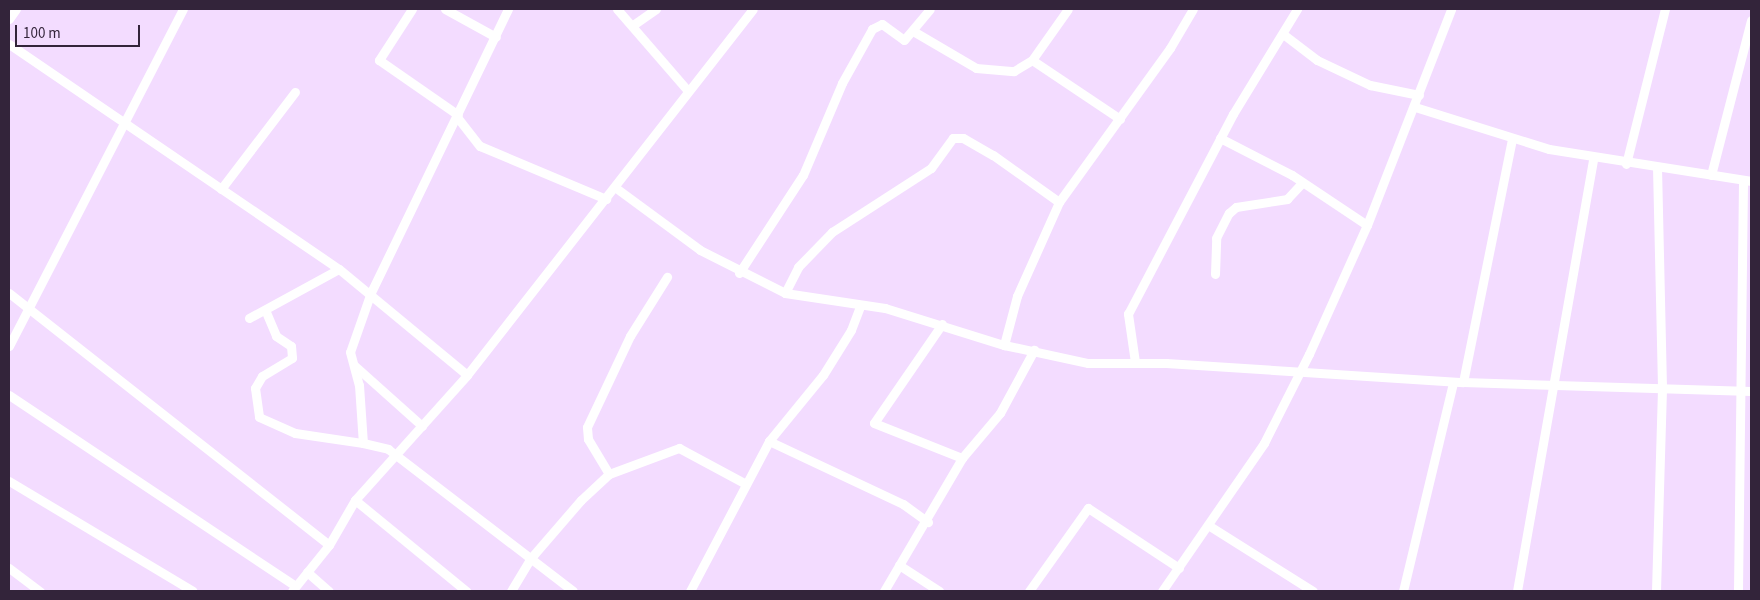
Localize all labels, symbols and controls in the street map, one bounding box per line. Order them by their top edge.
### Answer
scale bar [18,15,142,47]
text: 100 m [23,23,61,44]

